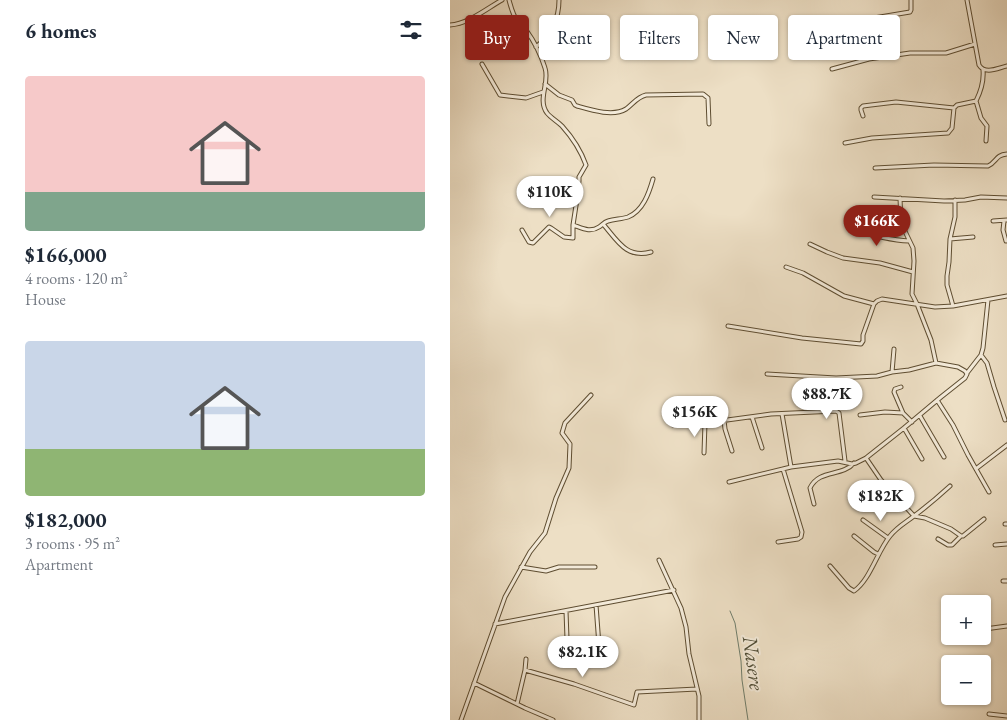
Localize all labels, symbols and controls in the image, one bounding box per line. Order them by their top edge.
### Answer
chip: Buy [465,15,529,60]
chip: Rent [539,15,610,60]
chip: Filters [620,15,698,60]
chip: New [708,15,778,60]
chip: Apartment [788,15,900,60]
icon: filters [397,16,425,44]
text: 6 homes [25,17,97,44]
icon: home [180,108,270,198]
pin: $110K [515,176,585,218]
text: $110K [528,181,572,202]
pin: $166K [842,204,912,247]
text: $166K [855,210,899,231]
text: $166,000 [25,241,107,268]
text: 4 rooms · 120 m² [25,268,128,289]
text: House [25,289,66,310]
icon: home [180,373,270,463]
pin: $88.7K [786,378,868,420]
text: $88.7K [803,383,851,404]
pin: $156K [660,396,730,438]
text: $156K [673,401,717,422]
pin: $182K [846,480,916,522]
text: $182K [859,485,903,506]
text: $182,000 [25,506,107,533]
text: 3 rooms · 95 m² [25,533,120,554]
text: Apartment [25,554,93,575]
map controls [941,595,991,705]
button: + [941,595,991,645]
water label: Nasere [737,633,771,693]
pin: $82.1K [542,636,624,678]
text: $82.1K [559,641,607,662]
button: − [941,655,991,705]

